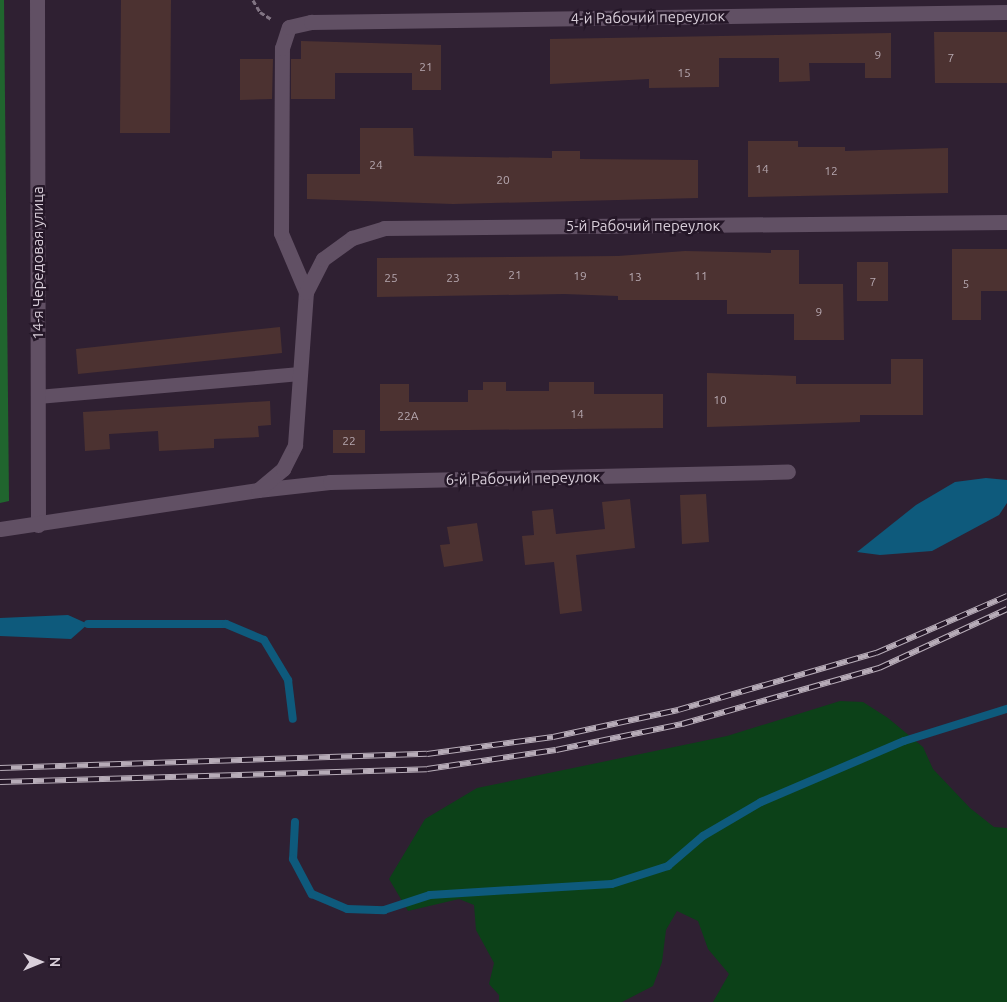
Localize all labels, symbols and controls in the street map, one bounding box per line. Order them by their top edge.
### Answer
street label: 4-й Рабочий переулок [571,7,725,27]
house number: 9 [875,48,881,62]
house number: 7 [948,51,954,65]
house number: 21 [419,60,433,74]
house number: 15 [677,66,691,80]
house number: 24 [369,158,383,172]
house number: 14 [755,162,769,176]
house number: 12 [824,164,838,178]
house number: 20 [496,173,510,187]
street label: 14-я Чередовая улица [29,186,47,340]
street label: 5-й Рабочий переулок [566,217,720,235]
house number: 21 [508,268,522,282]
house number: 19 [573,269,587,283]
house number: 11 [694,269,708,283]
house number: 13 [628,270,642,284]
house number: 25 [384,271,398,285]
house number: 23 [446,271,460,285]
house number: 7 [870,275,876,289]
house number: 5 [963,277,969,291]
house number: 9 [816,305,822,319]
house number: 10 [713,393,727,407]
house number: 14 [570,407,584,421]
house number: 22А [397,409,419,423]
house number: 22 [342,434,356,448]
street label: 6-й Рабочий переулок [446,468,600,488]
north arrow [15,937,65,987]
text: N [47,957,63,967]

